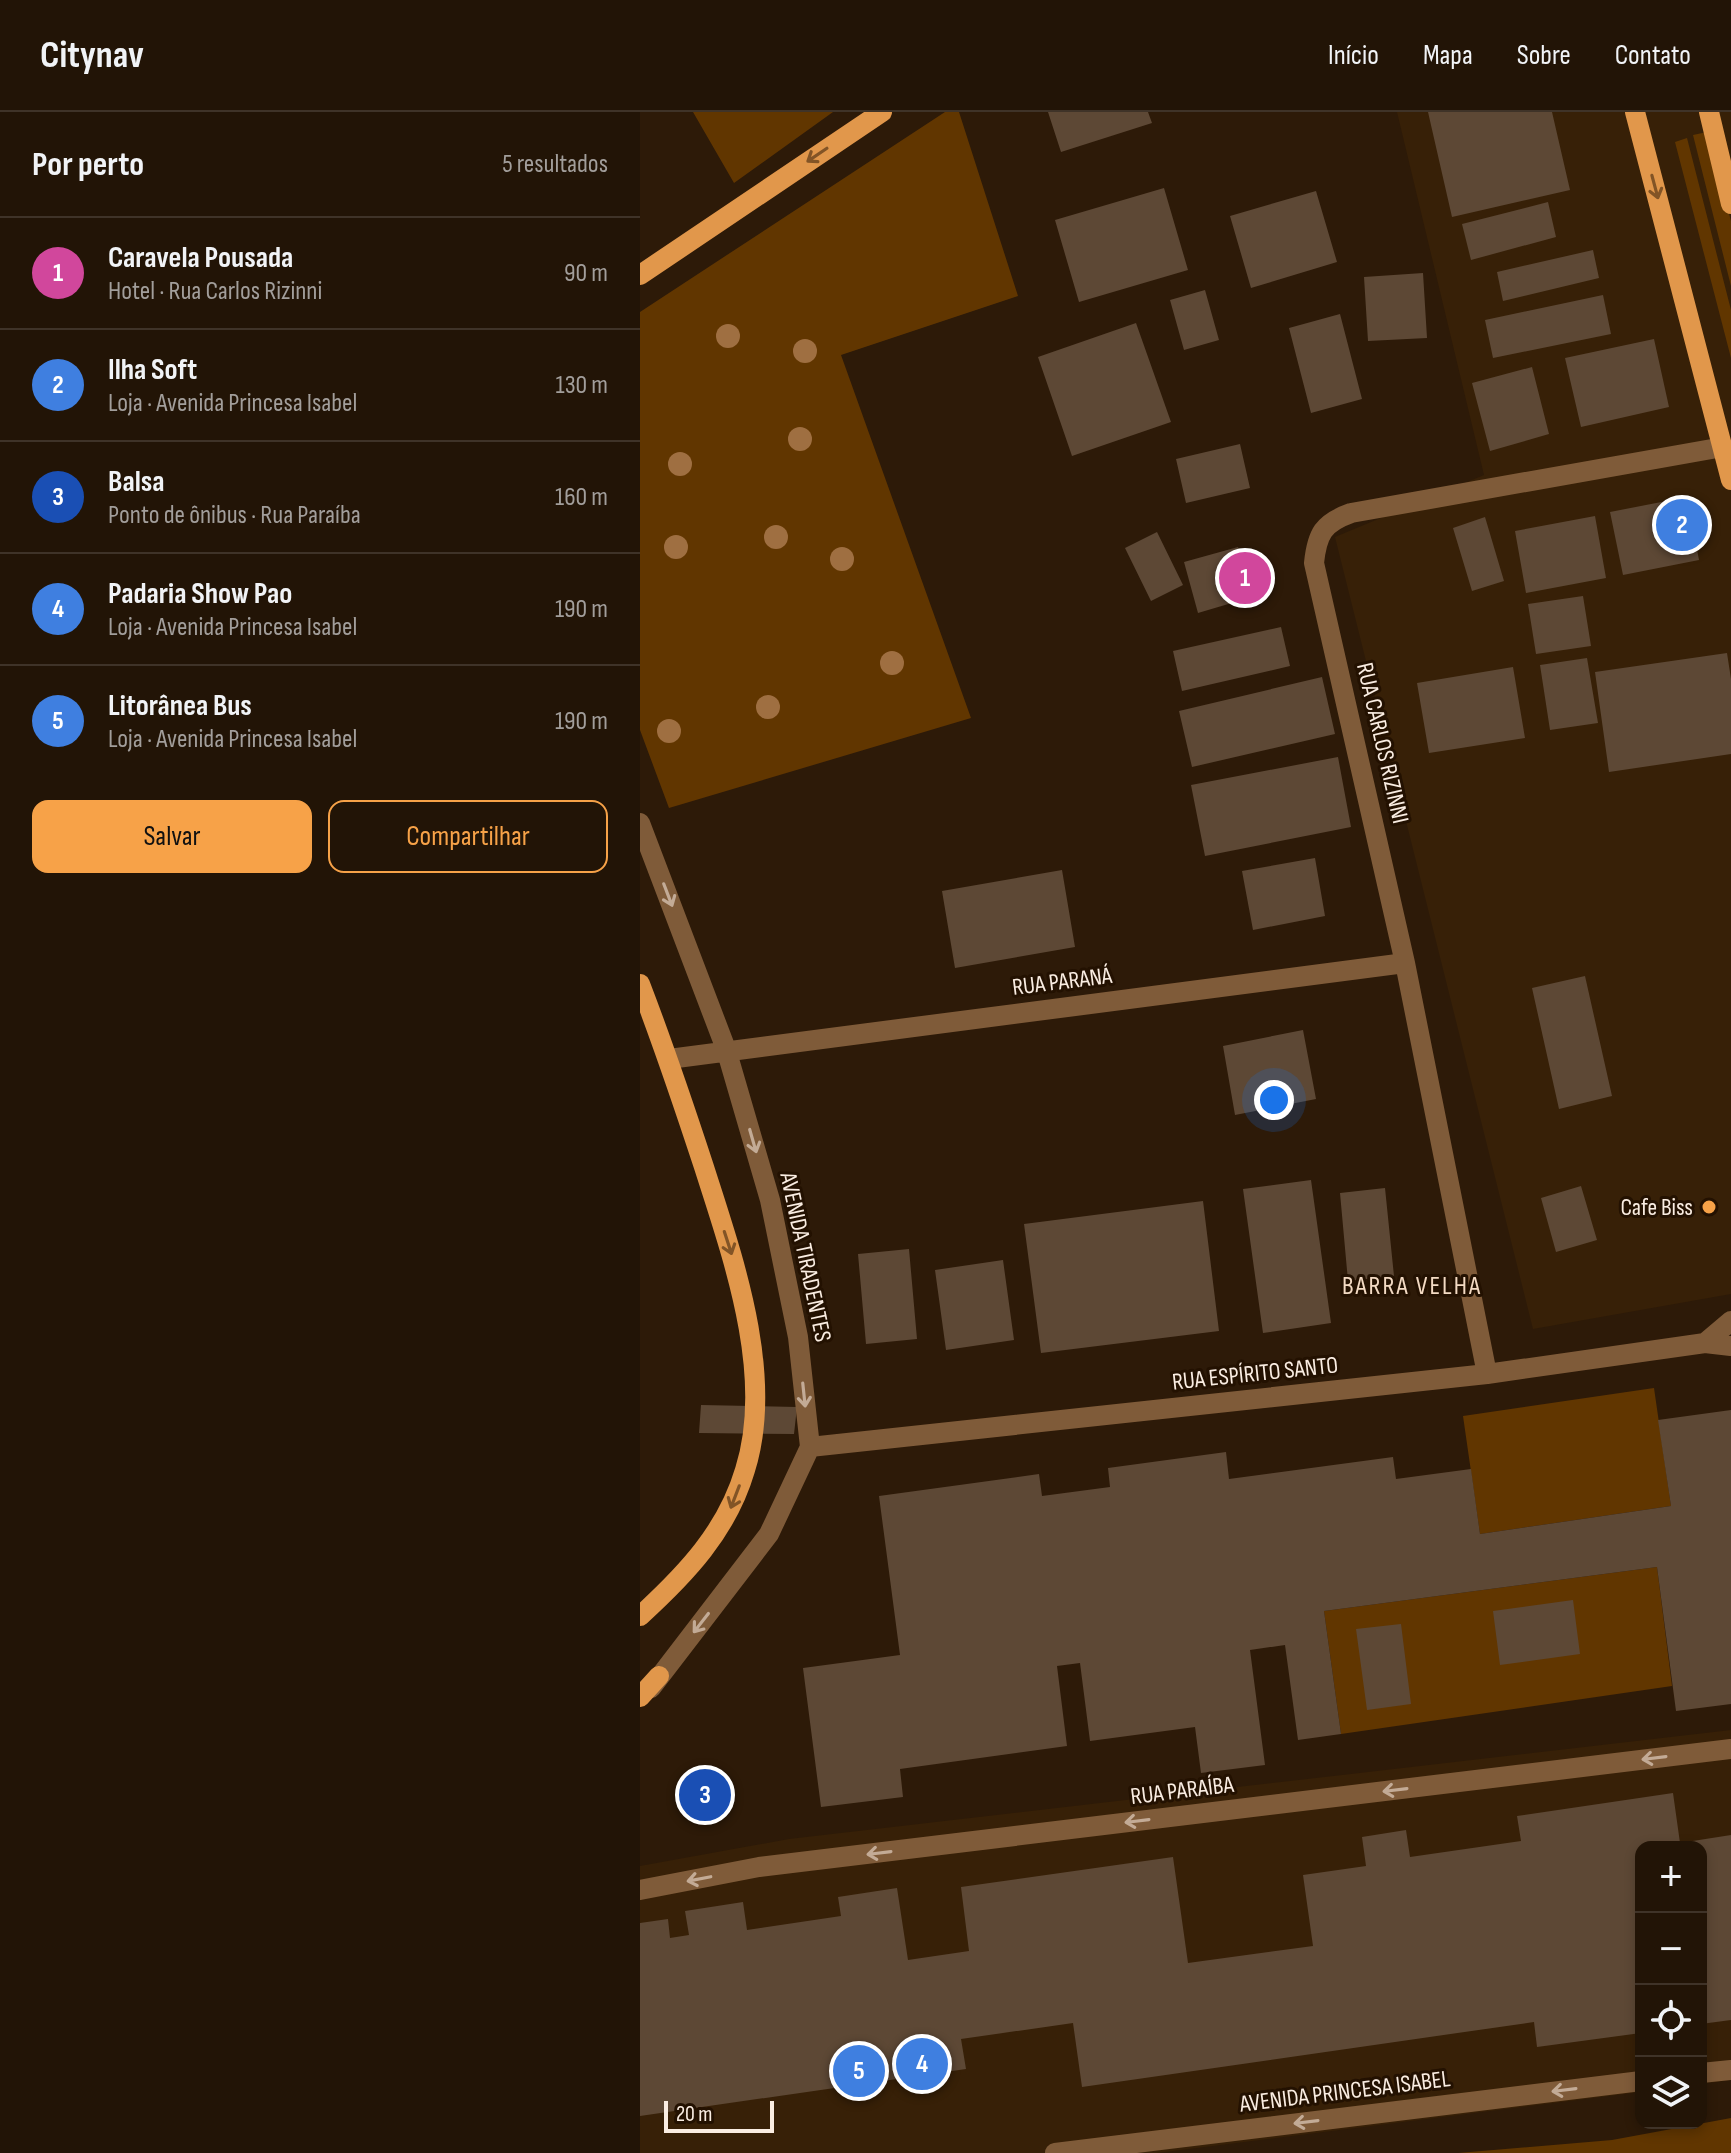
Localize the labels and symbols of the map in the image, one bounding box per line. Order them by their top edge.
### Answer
one-way arrow [807,147,829,164]
one-way arrow [1648,174,1663,200]
pin: 2 [1656,495,1708,555]
pin: 1 [1219,548,1271,608]
street label: RUA CARLOS RIZINNI [1350,660,1415,826]
one-way arrow [662,882,676,907]
street label: RUA PARANÁ [1011,961,1114,1002]
your location [1254,1080,1294,1120]
one-way arrow [746,1127,761,1153]
street label: AVENIDA TIRADENTES [773,1169,838,1345]
place label: Cafe Biss [1621,1193,1693,1222]
marker: Cafe Biss [1700,1198,1718,1216]
one-way arrow [722,1230,736,1255]
district label: BARRA VELHA [1342,1271,1482,1302]
street label: RUA ESPÍRITO SANTO [1171,1350,1339,1397]
one-way arrow [797,1381,812,1408]
one-way arrow [726,1485,741,1509]
one-way arrow [692,1612,710,1633]
one-way arrow [1641,1751,1667,1766]
pin: 3 [679,1765,731,1825]
street label: RUA PARAÍBA [1129,1770,1236,1811]
one-way arrow [1383,1782,1409,1797]
one-way arrow [1125,1814,1150,1829]
one-way arrow [866,1845,893,1860]
one-way arrow [687,1872,713,1887]
pin: 4 [896,2034,948,2094]
pin: 5 [833,2041,885,2101]
street label: AVENIDA PRINCESA ISABEL [1237,2064,1452,2119]
one-way arrow [1551,2083,1577,2098]
scale bar [664,2097,774,2133]
one-way arrow [1293,2115,1319,2130]

